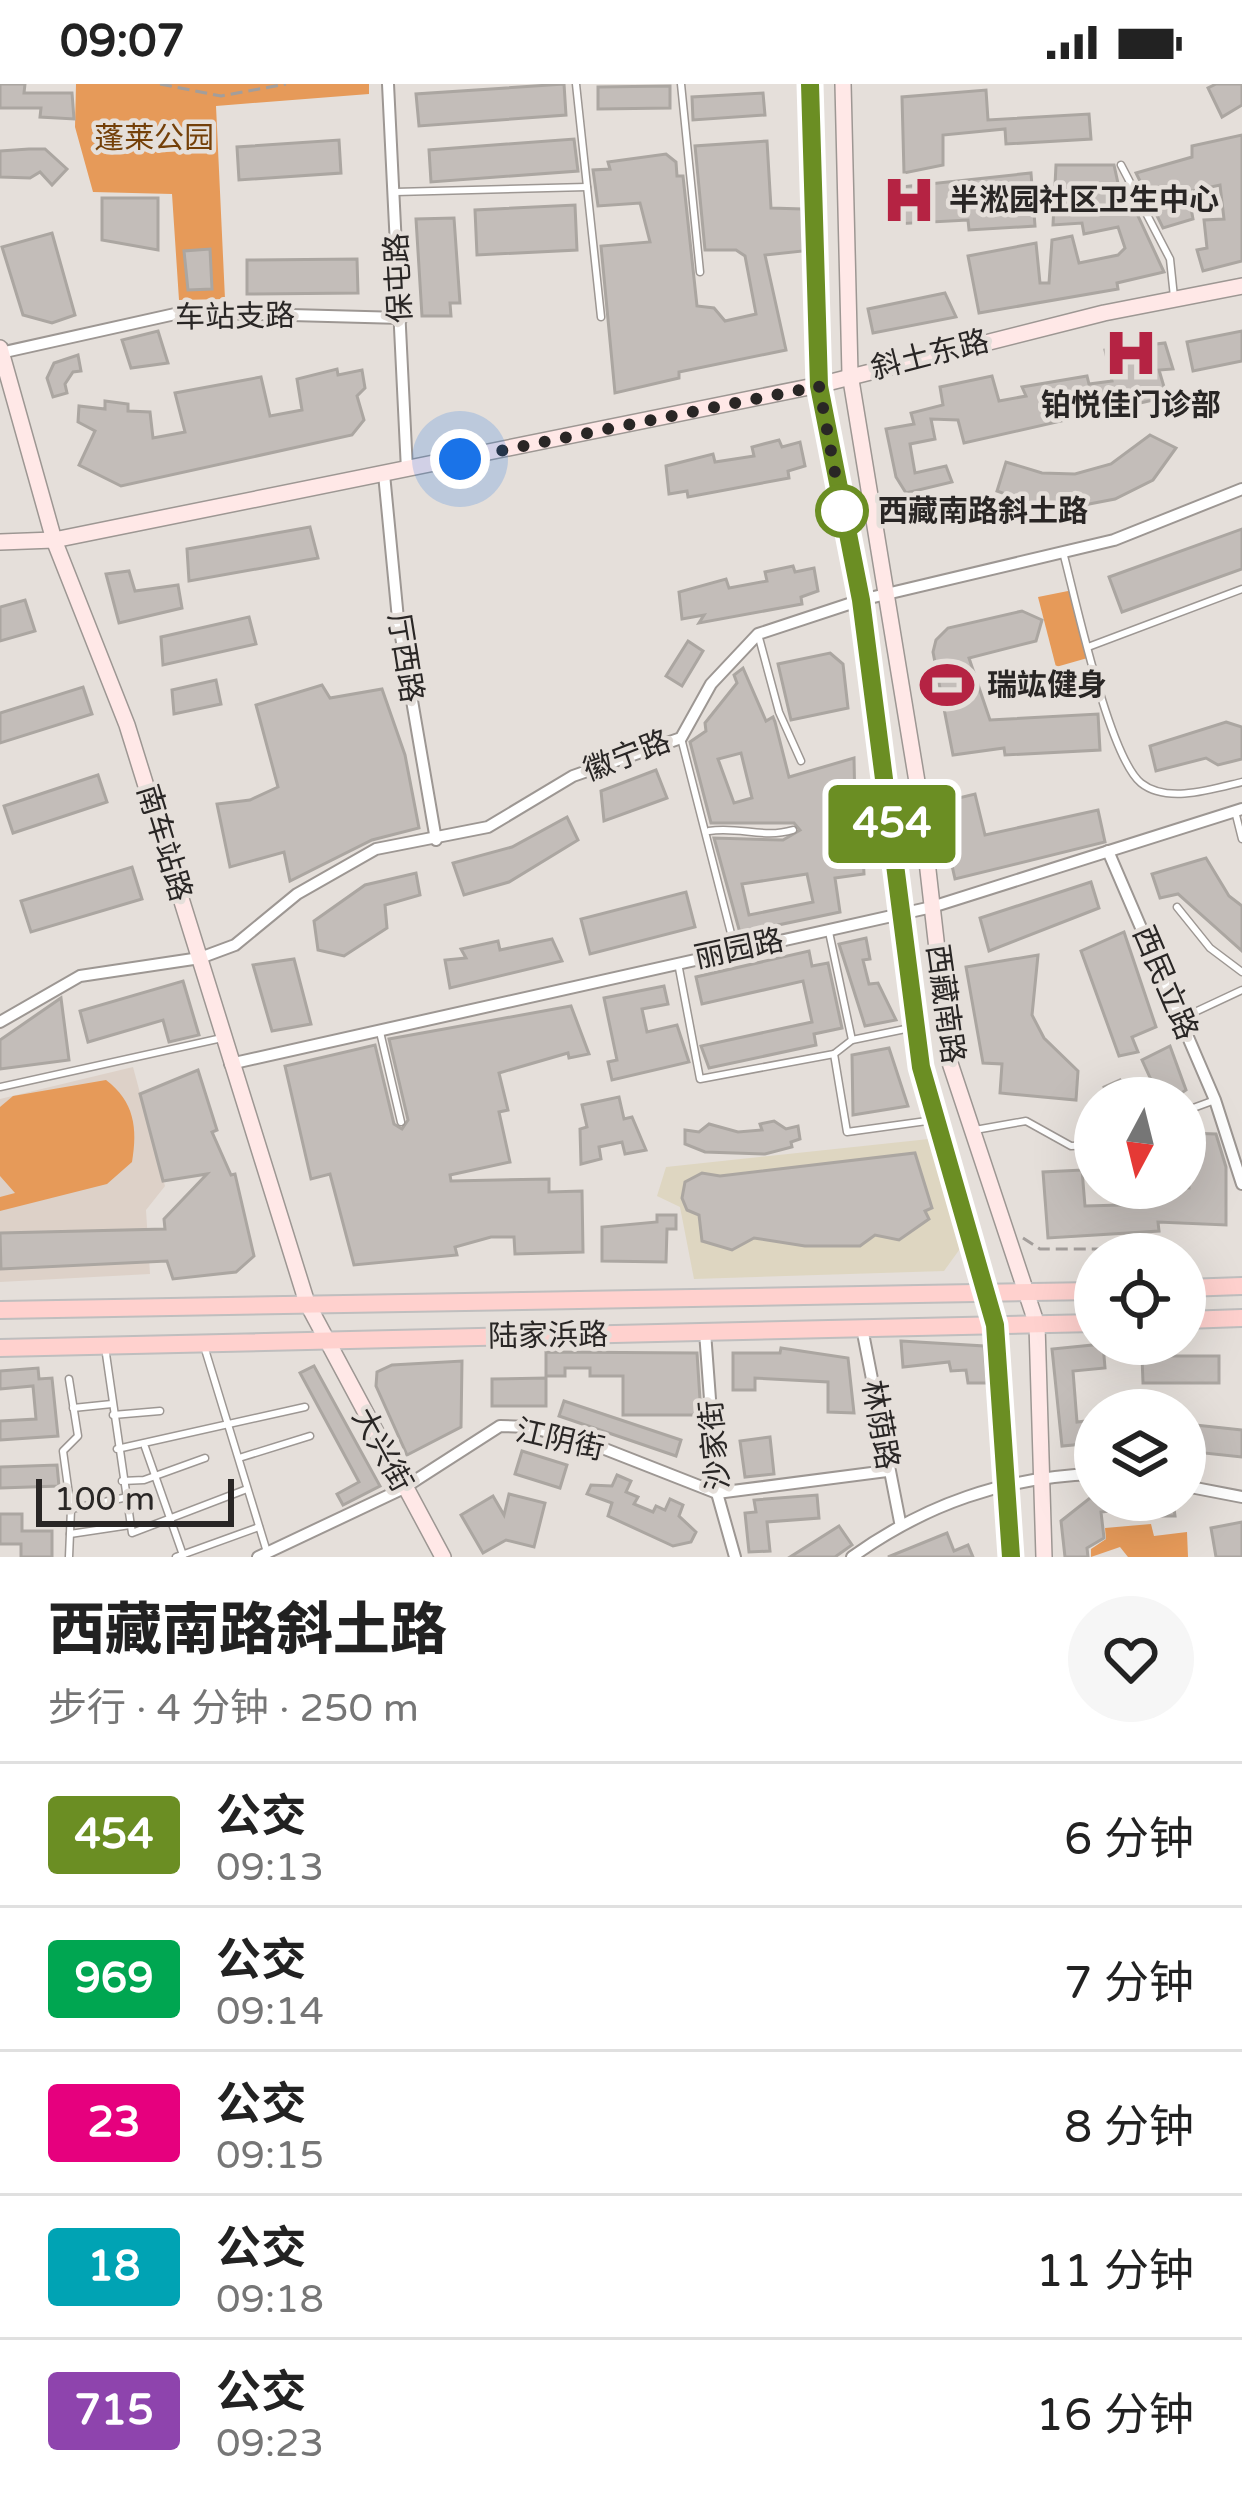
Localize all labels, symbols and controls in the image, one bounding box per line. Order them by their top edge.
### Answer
text: 09:07 [60,15,185,69]
park label: 蓬莱公园 [94,120,214,157]
hospital icon: 半淞园社区卫生中心 [880,171,938,229]
place label: 半淞园社区卫生中心 [949,182,1219,219]
street label: 保屯路 [378,232,420,324]
street label: 车站支路 [175,297,295,337]
street label: 斜土东路 [867,323,993,387]
hospital icon: 铂悦佳门诊部 [1102,324,1160,382]
place label: 铂悦佳门诊部 [1041,387,1221,424]
your location [430,429,490,489]
marker: 西藏南路斜土路 [817,486,867,536]
place label: 西藏南路斜土路 [878,493,1088,530]
street label: 厅西路 [380,611,430,705]
sports icon: 瑞竑健身 [918,656,976,714]
place label: 瑞竑健身 [987,667,1107,704]
street label: 徽宁路 [578,723,676,789]
street label: 南车站路 [129,780,199,906]
line badge: 454 [823,785,961,863]
text: 454 [852,798,932,849]
street label: 西民立路 [1125,921,1205,1045]
street label: 丽园路 [691,922,787,976]
street label: 西藏南路 [918,942,972,1066]
north arrow [1074,1077,1206,1209]
map controls [1074,1077,1206,1521]
button: locate [1074,1233,1206,1365]
street label: 陆家浜路 [488,1316,608,1356]
street label: 林荫路 [854,1377,906,1473]
button: layers [1074,1389,1206,1521]
street label: 沙家街 [693,1399,737,1491]
street label: 大兴街 [344,1402,420,1498]
street label: 江阴街 [512,1412,608,1468]
scale bar [36,1473,234,1526]
text: 100 m [54,1480,155,1519]
button: heart [1068,1596,1194,1722]
text: 西藏南路斜土路 [48,1597,447,1665]
text: 步行 · 4 分钟 · 250 m [48,1685,419,1732]
text: 公交 [216,1790,306,1844]
text: 454 [74,1809,154,1860]
text: 6 分钟 [1064,1813,1194,1867]
text: 09:13 [216,1844,324,1891]
text: 公交 [216,1934,306,1988]
text: 969 [74,1953,154,2004]
text: 7 分钟 [1064,1957,1194,2011]
text: 09:14 [216,1988,324,2035]
text: 公交 [216,2078,306,2132]
text: 23 [88,2097,140,2148]
text: 8 分钟 [1064,2101,1194,2155]
text: 09:15 [216,2132,324,2179]
text: 公交 [216,2222,306,2276]
text: 18 [88,2241,140,2292]
text: 11 分钟 [1036,2245,1194,2299]
text: 09:18 [216,2276,324,2323]
text: 公交 [216,2366,306,2420]
text: 715 [74,2385,154,2436]
text: 16 分钟 [1036,2389,1194,2443]
text: 09:23 [216,2420,324,2467]

